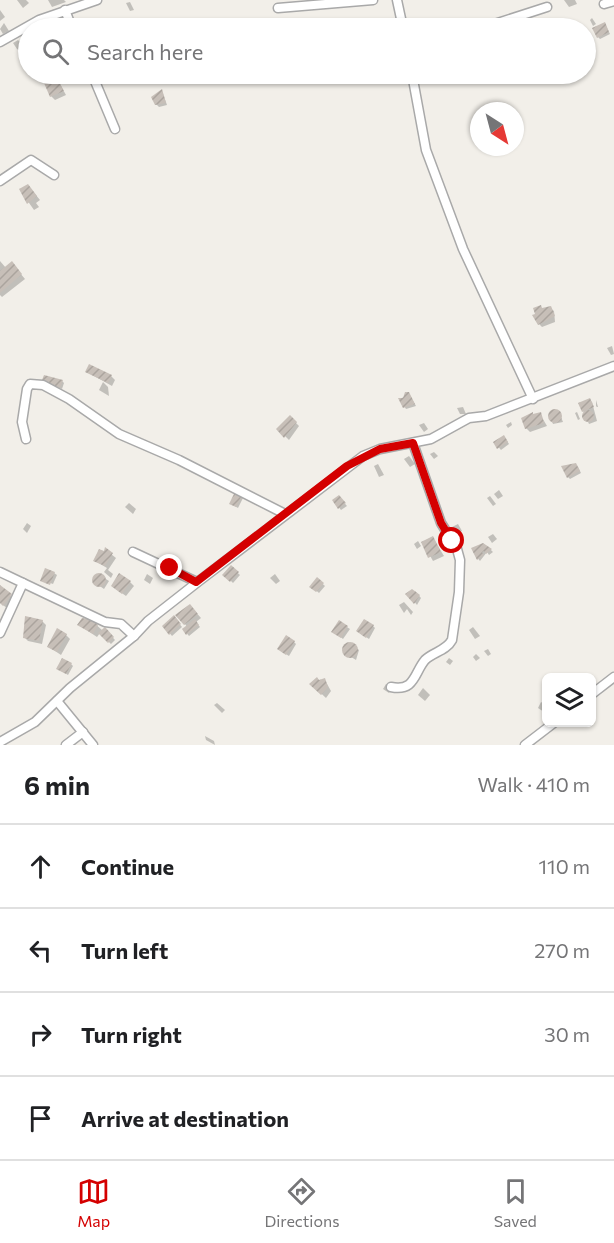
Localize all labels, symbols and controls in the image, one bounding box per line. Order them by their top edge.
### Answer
search box [18,18,596,84]
icon: search [39,35,72,68]
text: Search here [87,38,203,65]
north arrow [470,102,524,156]
route start [438,527,464,553]
route end [156,554,182,580]
map controls [542,673,596,727]
button: layers [542,673,596,727]
text: 6 min [24,769,90,800]
text: Walk · 410 m [478,772,590,796]
icon: ahead [24,850,57,883]
text: Continue [81,853,174,880]
text: 110 m [539,854,590,878]
icon: left [24,934,57,967]
text: Turn left [81,937,168,964]
text: 270 m [534,938,590,962]
icon: right [24,1018,57,1051]
text: Turn right [81,1021,182,1048]
text: 30 m [544,1022,590,1046]
icon: arrive [24,1102,57,1135]
text: Arrive at destination [81,1105,289,1132]
tab: Map [77,1175,110,1230]
tab: Directions [264,1175,339,1230]
tab: Saved [494,1175,537,1230]

